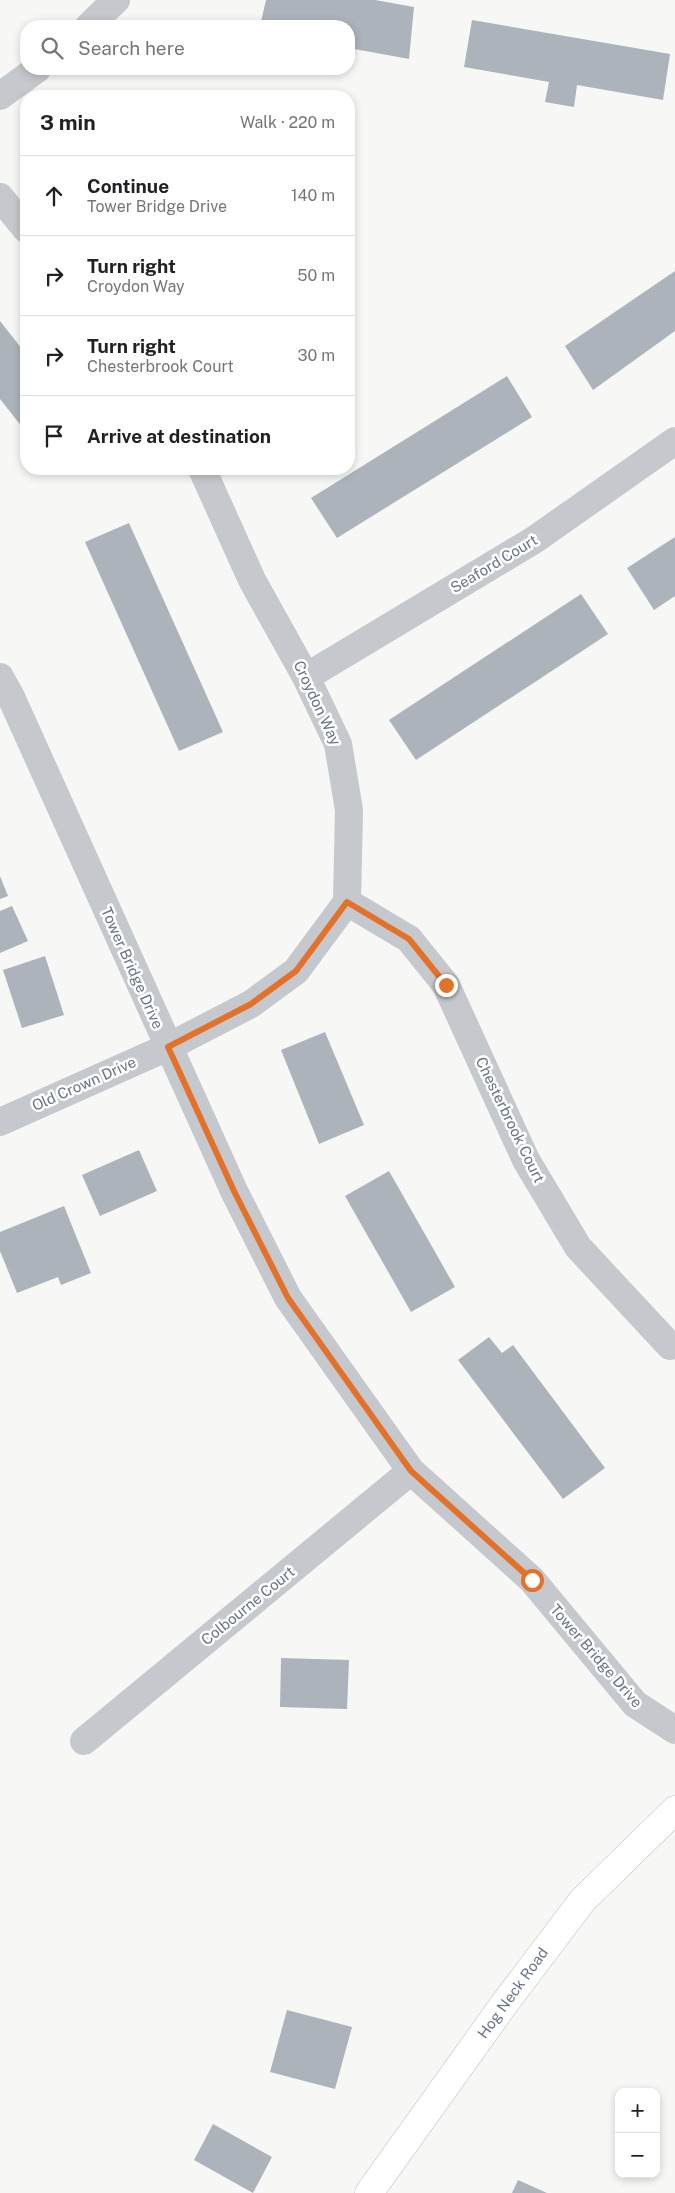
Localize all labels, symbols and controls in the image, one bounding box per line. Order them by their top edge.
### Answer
search box [20,20,355,75]
icon: search [38,34,66,62]
text: Search here [78,37,185,59]
text: 3 min [40,110,96,135]
text: Walk · 220 m [240,113,335,132]
text: Continue [87,175,169,197]
icon: ahead [40,182,68,210]
text: 140 m [291,186,335,205]
text: Tower Bridge Drive [87,197,227,216]
text: Turn right [87,255,176,277]
icon: right [40,262,68,290]
text: 50 m [297,266,335,285]
text: Croydon Way [87,277,185,296]
text: Turn right [87,335,176,357]
icon: right [40,342,68,370]
text: 30 m [298,346,335,365]
text: Chesterbrook Court [87,357,234,376]
icon: arrive [40,422,68,450]
text: Arrive at destination [87,425,271,447]
street label: Seaford Court [447,531,540,596]
street label: Croydon Way [290,658,344,748]
street label: Tower Bridge Drive [98,904,167,1031]
route end [435,974,458,997]
street label: Old Crown Drive [29,1053,138,1114]
street label: Chesterbrook Court [473,1054,548,1185]
street label: Colbourne Court [198,1563,298,1648]
route start [521,1569,544,1592]
street label: Tower Bridge Drive [547,1601,646,1711]
street label: Hog Neck Road [474,1944,551,2041]
map controls [615,2088,660,2178]
button: + [615,2088,660,2133]
button: − [615,2133,660,2178]

